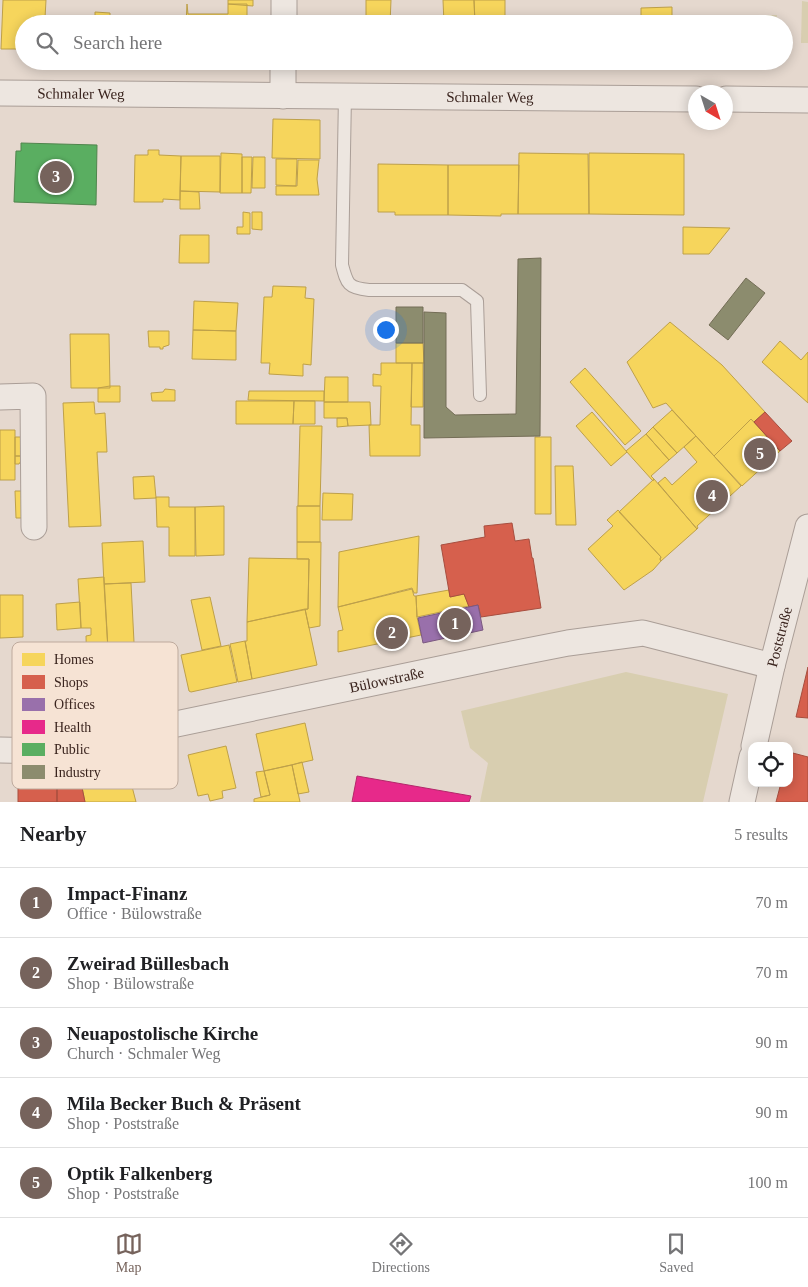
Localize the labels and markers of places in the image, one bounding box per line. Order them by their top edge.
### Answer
pin: 3 [40,158,72,196]
pin: 5 [744,435,776,473]
pin: 4 [696,477,728,515]
pin: 1 [439,605,471,643]
pin: 2 [376,614,408,652]

